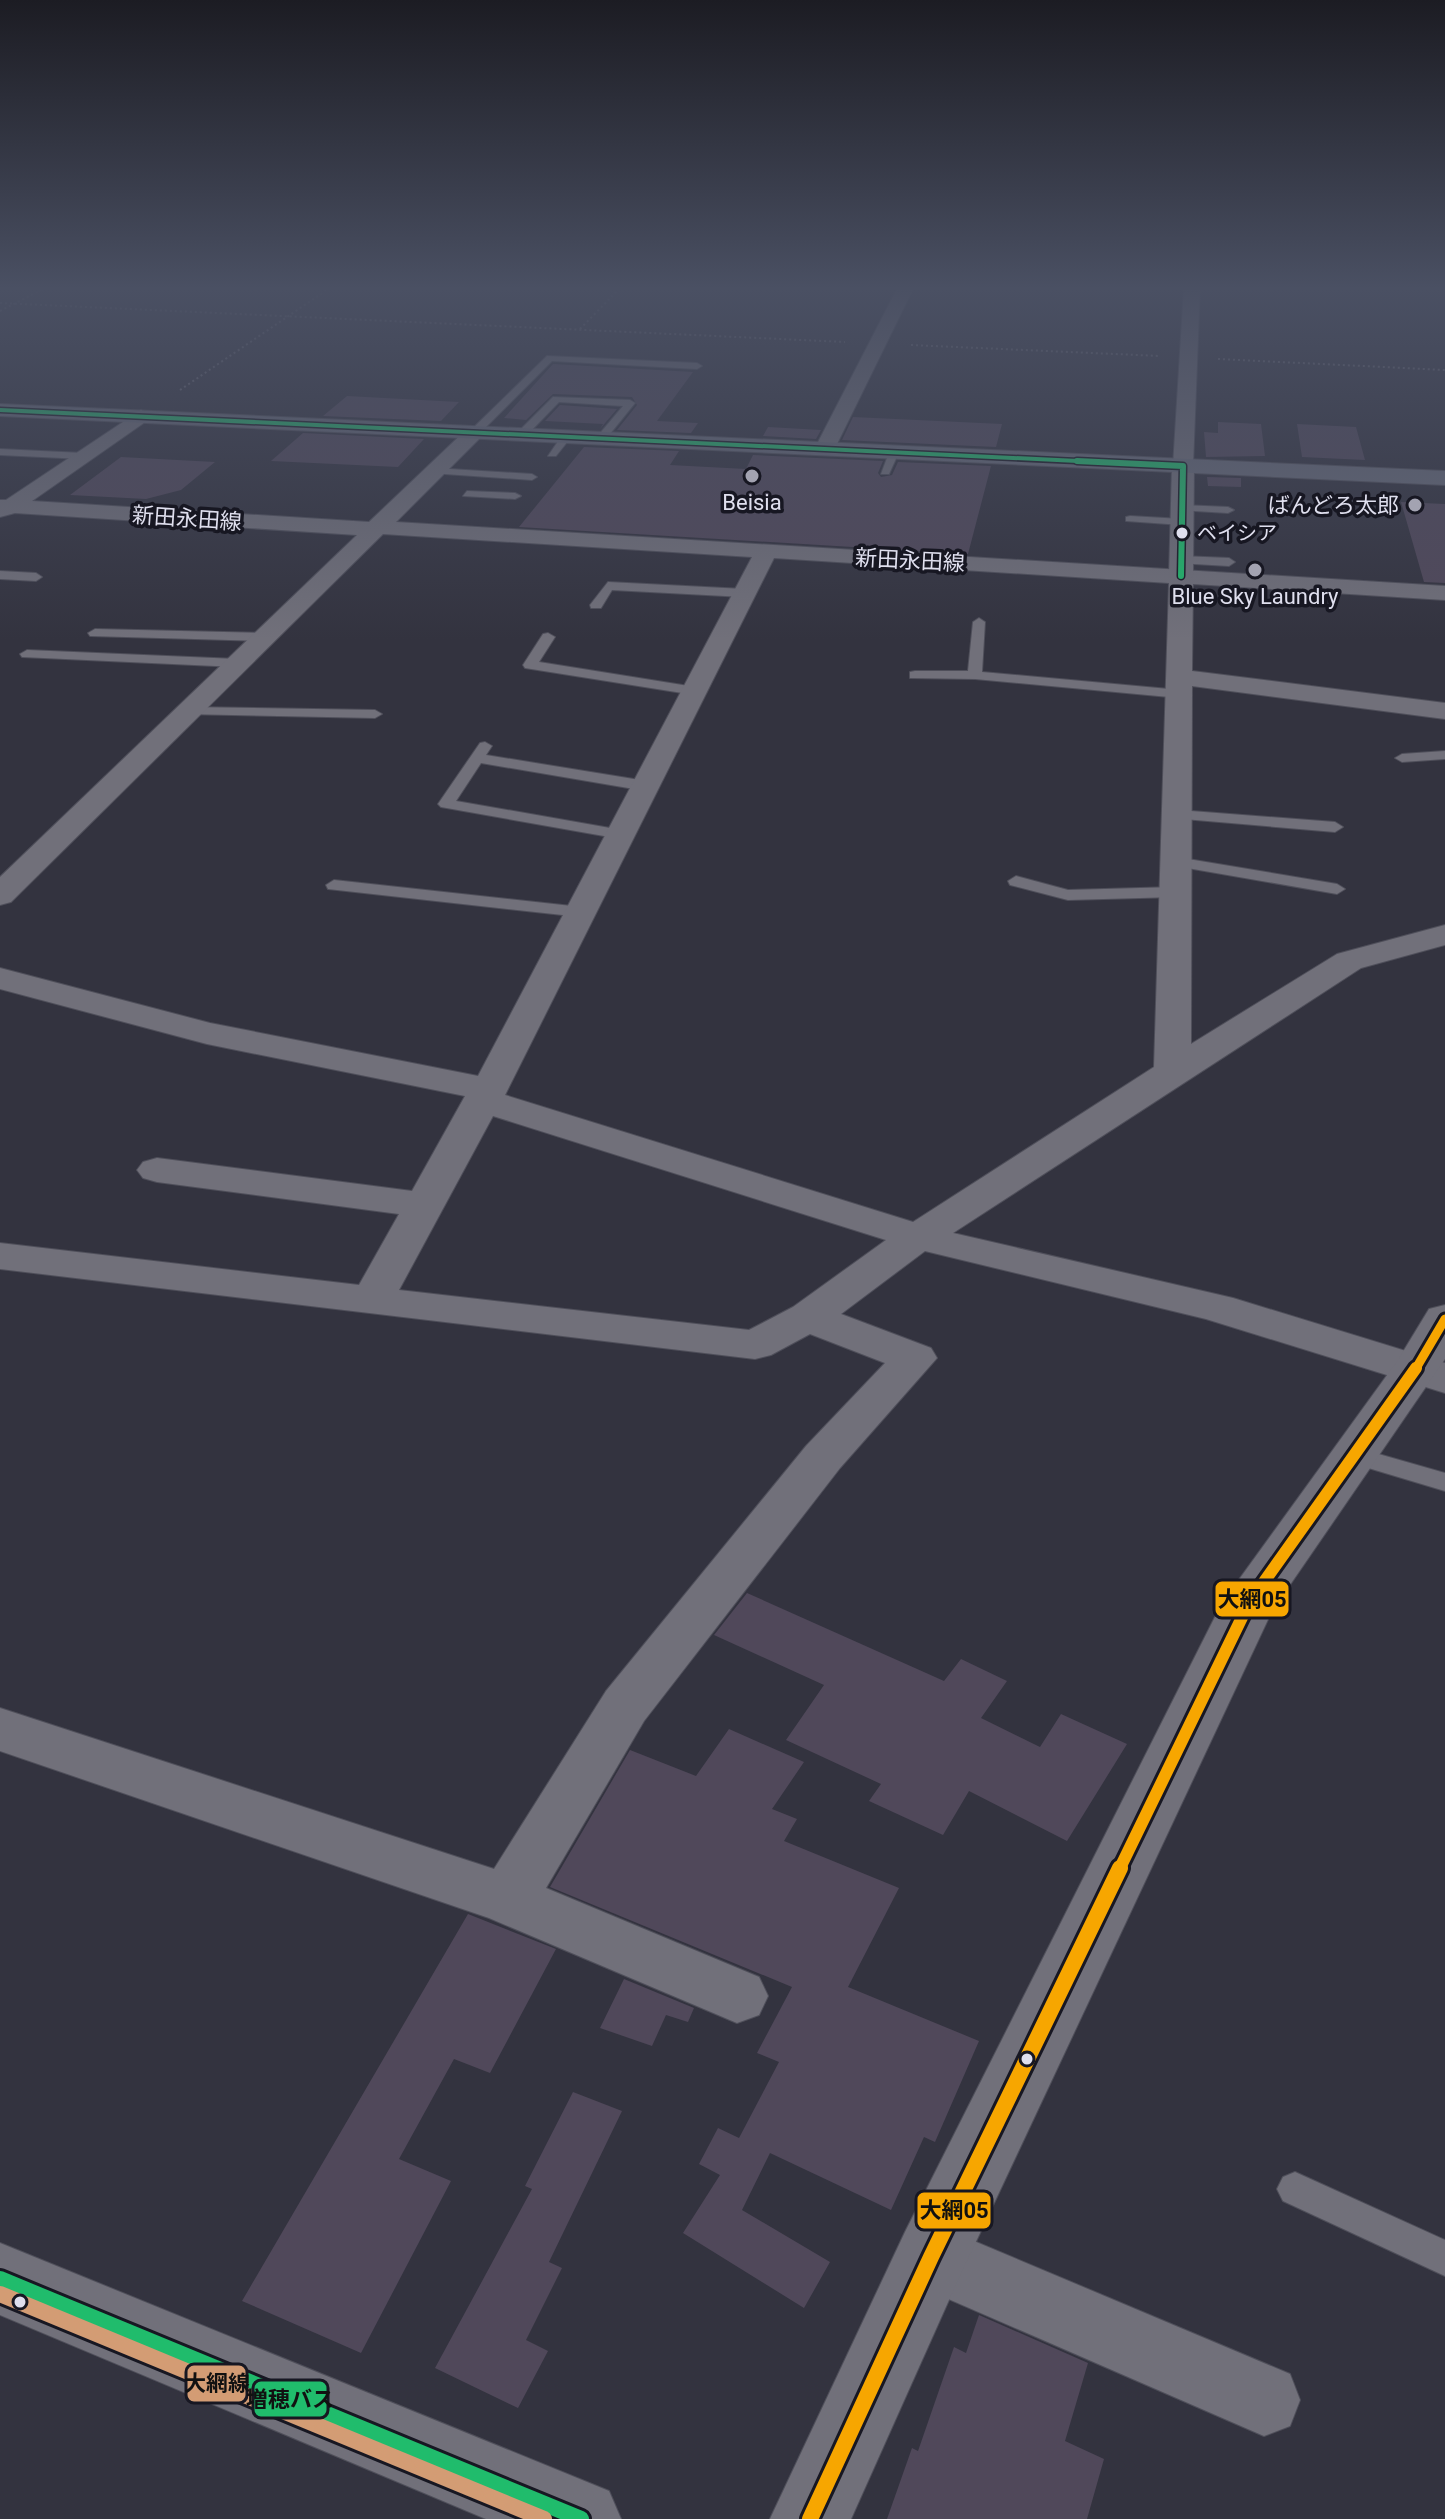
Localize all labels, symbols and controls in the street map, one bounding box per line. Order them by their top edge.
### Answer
marker: Beisia [743,467,761,485]
place label: Beisia [722,490,782,515]
place label: ばんどろ太郎 [1268,493,1399,518]
marker: ばんどろ太郎 [1406,496,1424,514]
street label: 新田永田線 [131,502,243,535]
place label: ベイシア [1197,521,1277,545]
marker: ベイシア [1174,525,1190,541]
street label: 新田永田線 [854,545,966,576]
marker: Blue Sky Laundry [1246,561,1264,579]
place label: Blue Sky Laundry [1172,584,1339,609]
line badge: 大網05 [1214,1580,1290,1618]
text: 大網05 [1217,1587,1287,1612]
unlabelled marker [1019,2051,1035,2067]
line badge: 大網05 [916,2191,992,2230]
text: 大網05 [919,2198,989,2223]
unlabelled marker [12,2294,28,2310]
line badge: 大網線 [186,2364,247,2403]
text: 大網線 [184,2371,250,2396]
line badge: 増穂バス [253,2380,328,2418]
text: 増穂バス [246,2387,334,2412]

